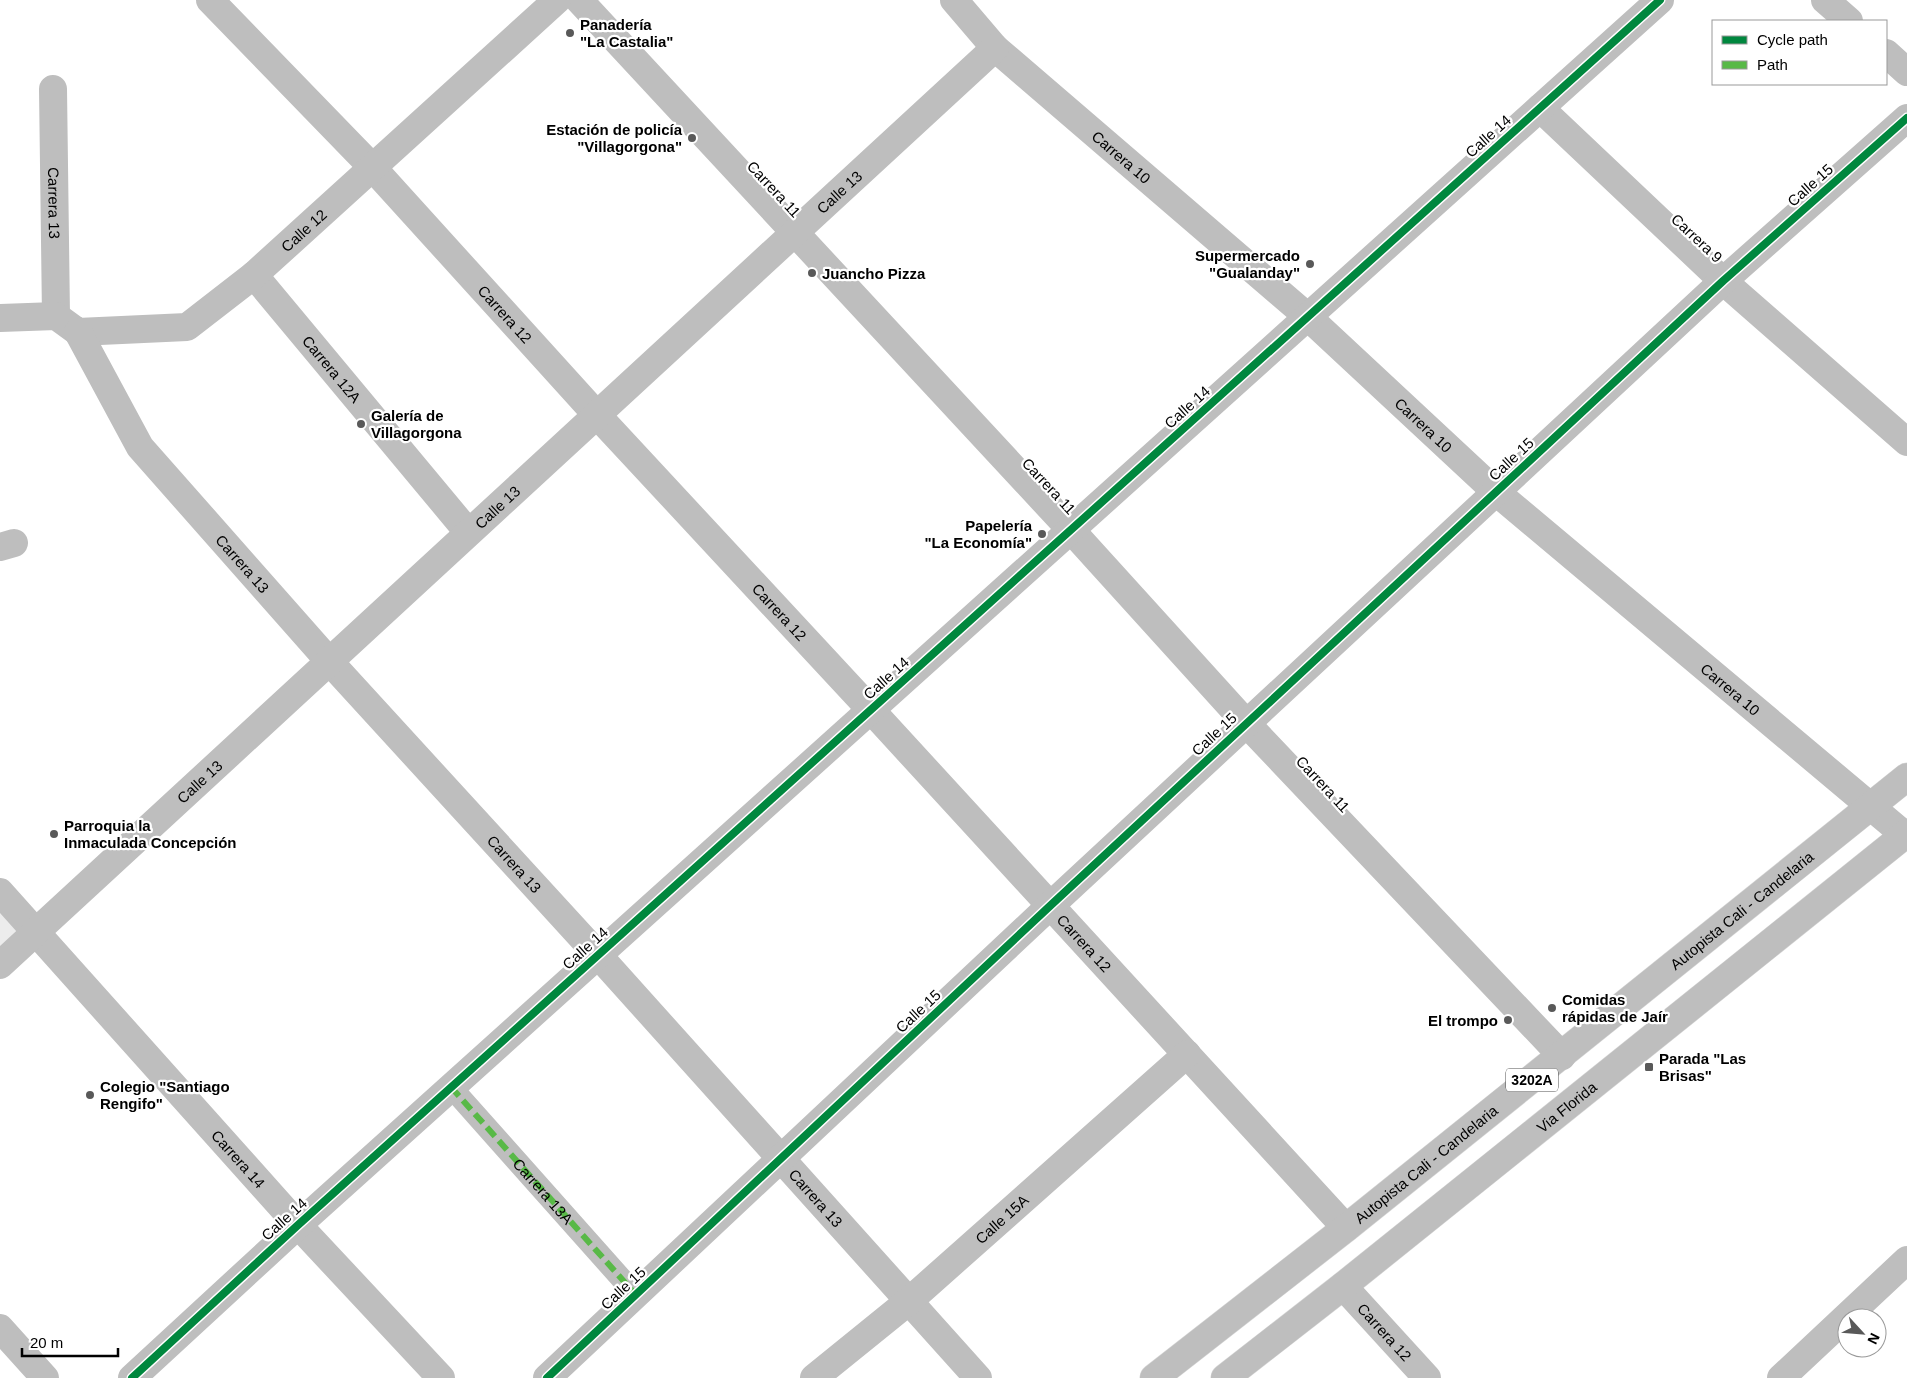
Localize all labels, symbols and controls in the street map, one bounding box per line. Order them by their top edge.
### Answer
place label: Panadería "La Castalia" [580,16,673,50]
legend [1712,20,1887,85]
marker: Panadería "La Castalia" [564,27,576,39]
text: Cycle path [1757,31,1828,48]
text: Path [1757,56,1788,73]
street label: Calle 14 [1462,111,1514,161]
place label: Estación de policía "Villagorgona" [546,121,683,155]
street label: Carrera 10 [1089,127,1154,187]
marker: Estación de policía "Villagorgona" [686,132,698,144]
street label: Carrera 11 [744,157,804,221]
street label: Calle 15 [1784,160,1836,210]
street label: Carrera 13 [46,167,63,239]
street label: Calle 13 [813,167,865,217]
street label: Calle 12 [277,205,330,255]
street label: Carrera 9 [1668,210,1726,266]
place label: Supermercado "Gualanday" [1195,247,1300,281]
marker: Supermercado "Gualanday" [1304,258,1316,270]
place label: Juancho Pizza [822,265,926,282]
marker: Juancho Pizza [806,267,818,279]
street label: Carrera 12 [475,282,536,346]
street label: Carrera 12A [299,332,365,406]
street label: Calle 14 [1161,382,1213,432]
street label: Carrera 10 [1392,394,1456,455]
place label: Galería de Villagorgona [371,407,462,441]
marker: Galería de Villagorgona [355,418,367,430]
street label: Calle 15 [1485,434,1537,484]
street label: Carrera 11 [1019,454,1079,518]
street label: Calle 13 [471,482,523,532]
place label: Papelería "La Economía" [924,517,1033,551]
marker: Papelería "La Economía" [1036,528,1048,540]
street label: Carrera 13 [213,531,273,596]
street label: Carrera 12 [749,580,810,644]
street label: Calle 14 [860,653,912,703]
street label: Carrera 10 [1698,659,1764,719]
street label: Calle 15 [1188,709,1240,759]
street label: Carrera 11 [1293,752,1353,816]
street label: Calle 13 [173,756,225,806]
place label: Parroquia la Inmaculada Concepción [64,817,237,851]
marker: Parroquia la Inmaculada Concepción [48,828,60,840]
street label: Carrera 13 [484,832,545,896]
street label: Autopista Cali - Candelaria [1667,847,1817,973]
street label: Carrera 12 [1054,911,1115,975]
street label: Calle 14 [559,923,611,973]
street label: Calle 15 [892,986,944,1036]
place label: Comidas rápidas de Jaír [1562,991,1668,1025]
marker: Comidas rápidas de Jaír [1546,1002,1558,1014]
place label: El trompo [1428,1012,1498,1029]
marker: El trompo [1502,1014,1514,1026]
place label: Parada "Las Brisas" [1659,1050,1746,1084]
marker: Parada "Las Brisas" [1643,1061,1655,1073]
road number: 3202A [1506,1068,1558,1092]
street label: Via Florida [1533,1077,1600,1136]
place label: Colegio "Santiago Rengifo" [100,1078,230,1112]
marker: Colegio "Santiago Rengifo" [84,1089,96,1101]
street label: Autopista Cali - Candelaria [1351,1101,1501,1226]
street label: Carrera 14 [208,1126,269,1191]
street label: Carrera 13A [510,1155,577,1227]
street label: Carrera 13 [786,1165,846,1230]
street label: Calle 15A [972,1191,1031,1247]
street label: Calle 14 [258,1194,310,1244]
street label: Calle 15 [597,1263,649,1313]
street label: Carrera 12 [1354,1300,1415,1364]
north arrow [1837,1308,1887,1358]
scale bar [22,1326,119,1358]
text: N [1864,1331,1883,1347]
text: 20 m [30,1334,63,1351]

